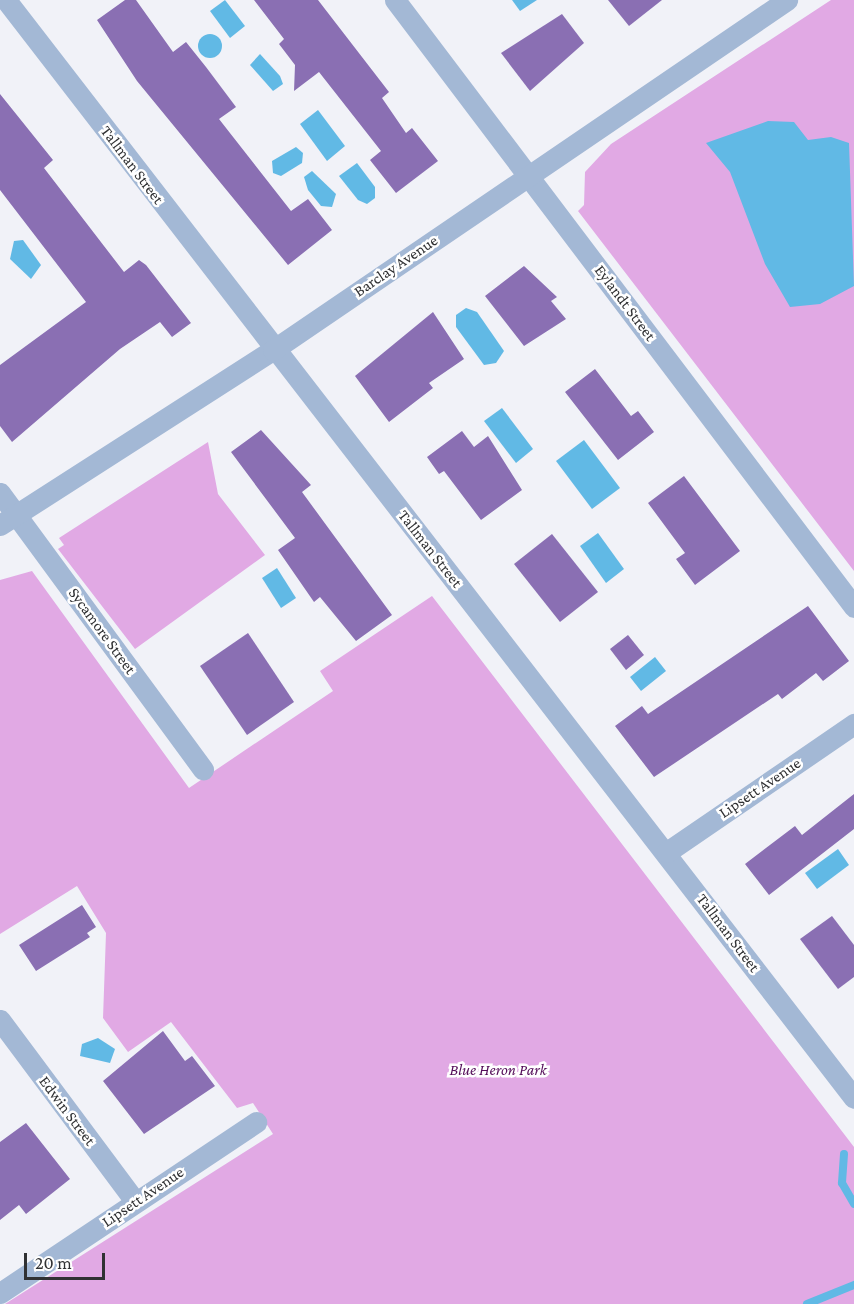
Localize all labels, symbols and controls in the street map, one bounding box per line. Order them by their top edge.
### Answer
street label: Tallman Street [96,122,168,208]
street label: Barclay Avenue [350,231,442,301]
street label: Eylandt Street [590,261,660,345]
street label: Tallman Street [394,506,466,592]
street label: Sycamore Street [64,584,140,678]
street label: Lipsett Avenue [715,754,805,822]
street label: Tallman Street [692,890,764,976]
park label: Blue Heron Park [449,1060,547,1080]
street label: Edwin Street [35,1072,99,1150]
street label: Lipsett Avenue [98,1163,188,1231]
scale bar [27,1241,108,1279]
text: 20 m [35,1253,72,1273]

